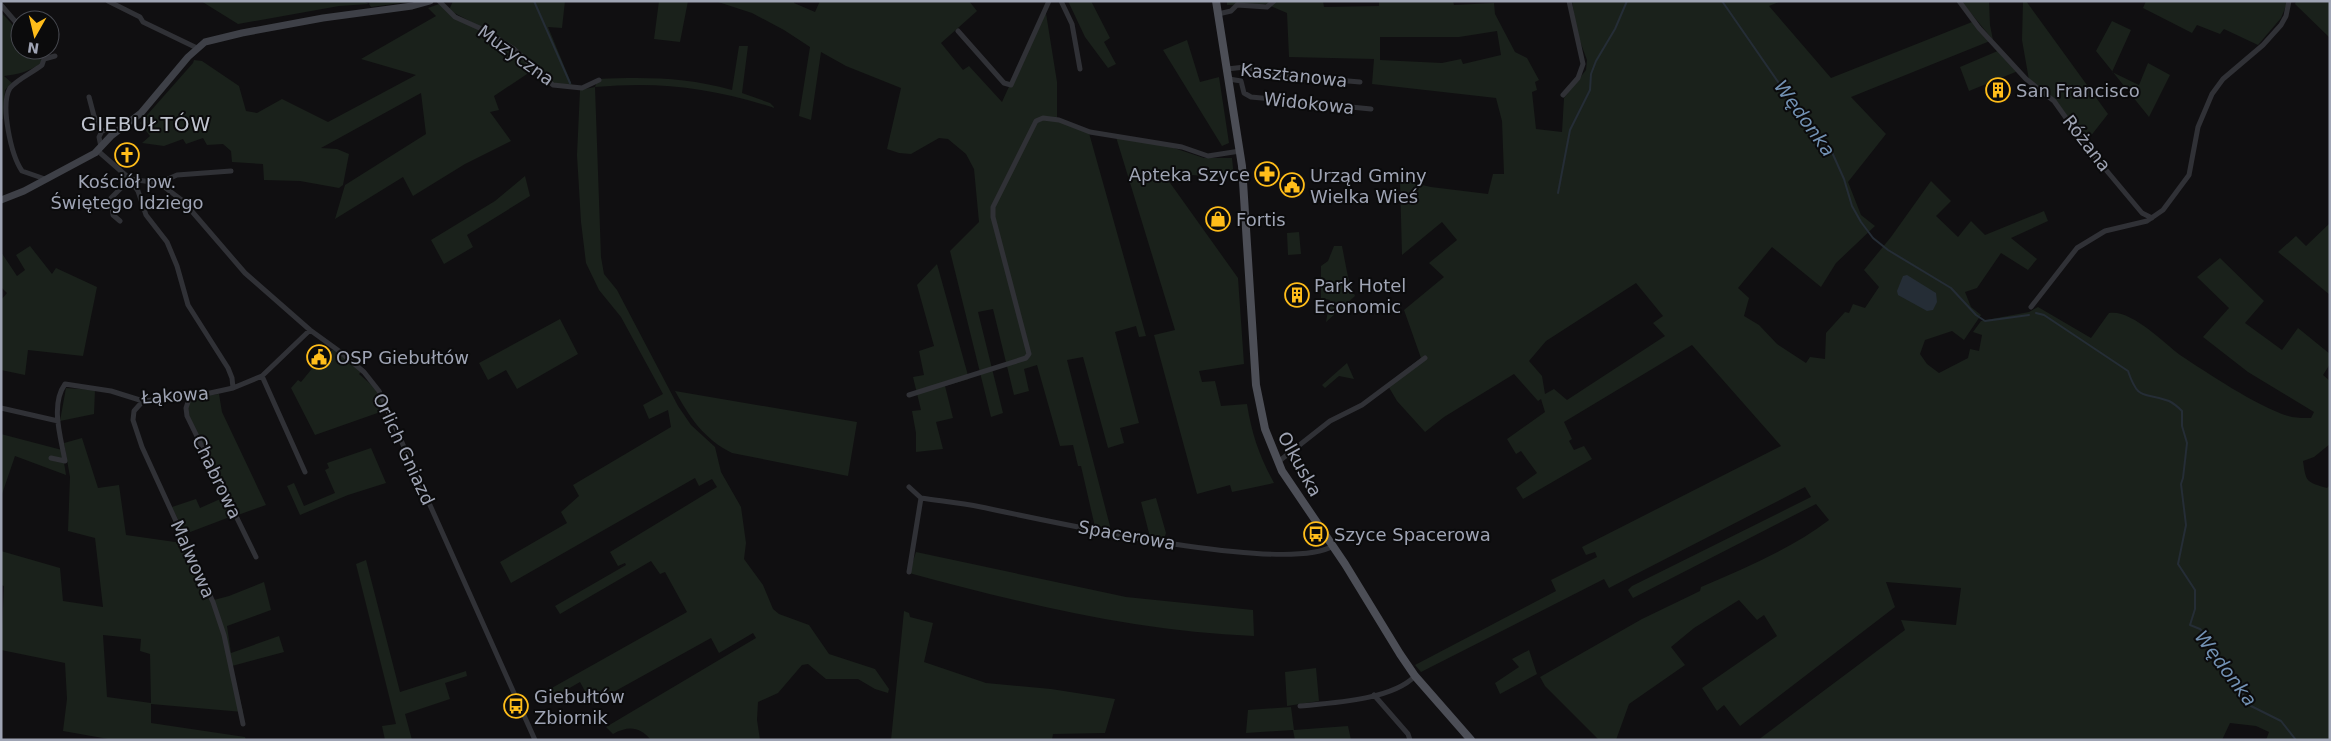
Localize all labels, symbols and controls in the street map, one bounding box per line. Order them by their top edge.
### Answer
north arrow [10,10,60,60]
street label: Muzyczna [474,20,558,90]
text: N [26,39,40,57]
street label: Kasztanowa [1239,59,1349,91]
water label: Wędonka [1770,76,1840,160]
building icon: San Francisco [1985,77,2011,103]
place label: San Francisco [2016,80,2140,101]
street label: Widokowa [1262,88,1356,118]
street label: Różana [2059,111,2115,175]
district label: GIEBUŁTÓW [81,112,211,136]
church icon: Kościół pw. Świętego Idziego [114,142,140,168]
pharmacy icon: Apteka Szyce [1254,161,1280,187]
place label: Apteka Szyce [1129,164,1250,185]
place label: Urząd Gminy Wielka Wieś [1310,165,1427,207]
place label: Kościół pw. Świętego Idziego [50,171,204,213]
public building icon: Urząd Gminy Wielka Wieś [1279,172,1305,198]
shop icon: Fortis [1205,206,1231,232]
place label: Fortis [1236,209,1286,230]
place label: Park Hotel Economic [1314,275,1406,317]
building icon: Park Hotel Economic [1284,282,1310,308]
public building icon: OSP Giebułtów [306,344,332,370]
place label: OSP Giebułtów [336,347,469,368]
street label: Łąkowa [140,382,210,408]
street label: Orlich Gniazd [369,390,439,508]
street label: Olkuska [1274,428,1326,500]
street label: Chabrowa [188,432,246,522]
street label: Spacerowa [1077,516,1177,554]
street label: Malwowa [167,517,219,601]
bus stop icon: Szyce Spacerowa [1303,521,1329,547]
place label: Szyce Spacerowa [1334,524,1491,545]
water label: Wędonka [2190,626,2262,710]
place label: Giebułtów Zbiornik [534,686,625,728]
bus stop icon: Giebułtów Zbiornik [503,693,529,719]

